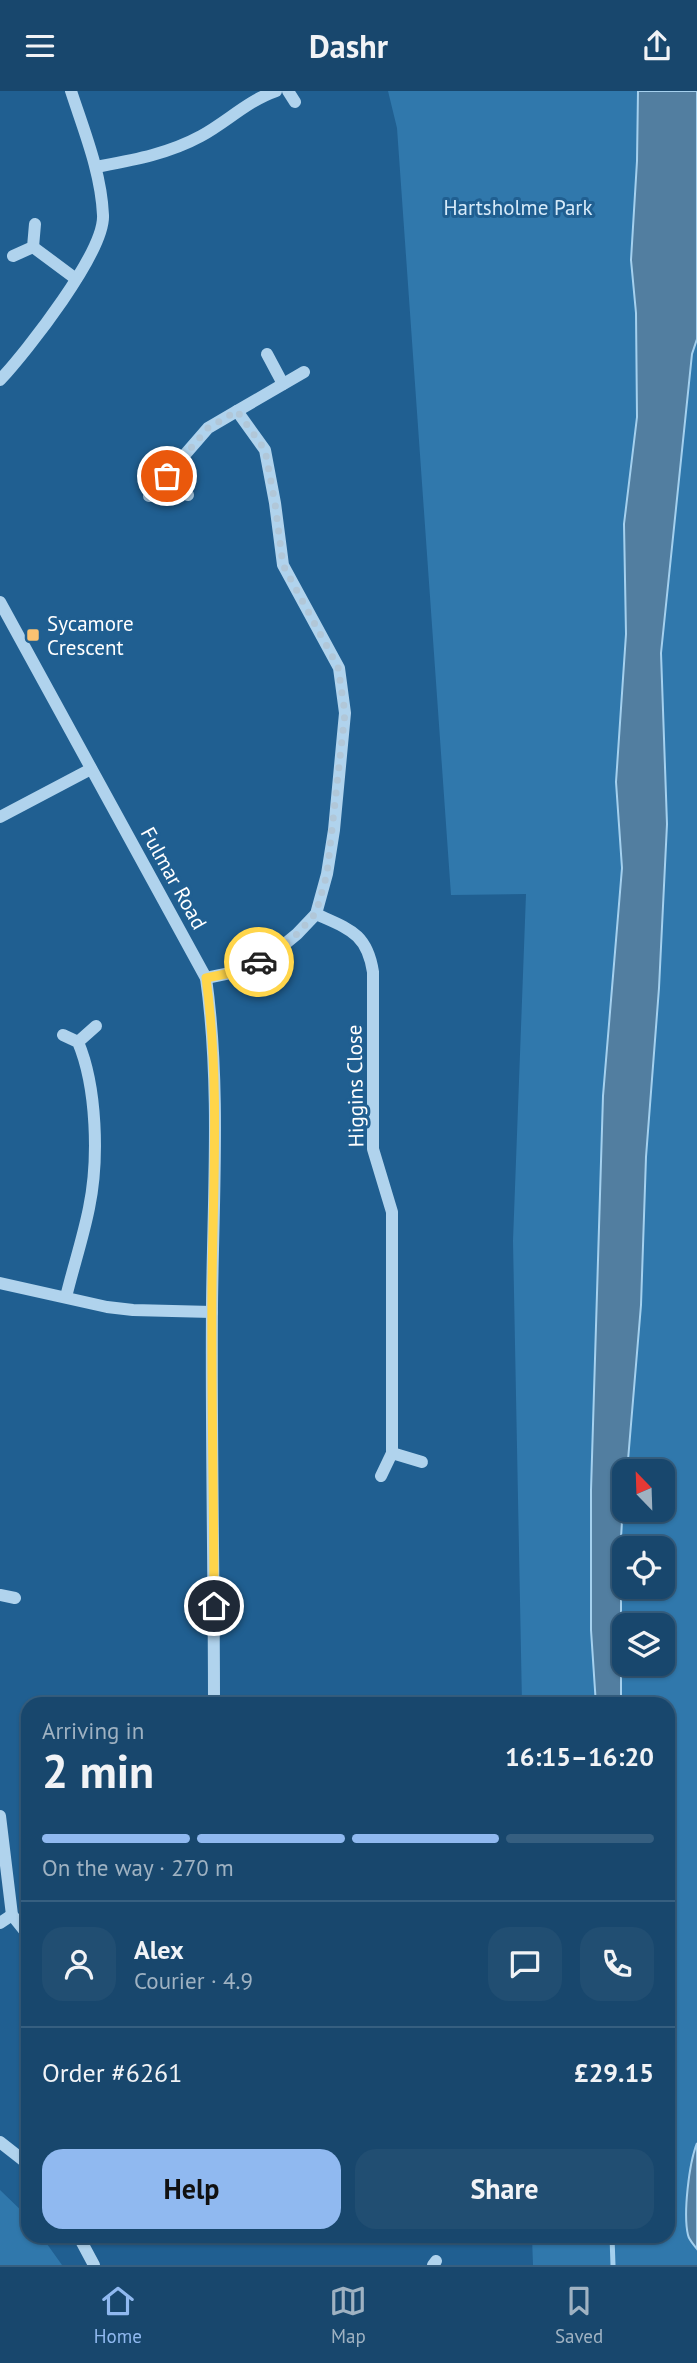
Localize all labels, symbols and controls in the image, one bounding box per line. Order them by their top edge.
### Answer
text: Dashr [309,25,388,67]
icon: menu [21,27,59,65]
icon: share [638,27,676,65]
park label: Hartsholme Park [443,194,593,221]
pin [137,446,197,506]
icon: bag [148,457,186,495]
place label: Sycamore Crescent [47,610,134,661]
marker: Sycamore Crescent [25,627,41,643]
street label: Fulmar Road [135,822,213,934]
courier [224,927,294,997]
icon: car [240,943,278,981]
street label: Higgins Close [340,1024,370,1148]
north arrow [612,1459,676,1523]
map controls [612,1459,675,1676]
button: locate [612,1536,675,1599]
pin [184,1576,244,1636]
icon: home [195,1587,233,1625]
button: layers [612,1613,675,1676]
text: Arriving in [42,1716,144,1745]
text: 16:15–16:20 [505,1740,654,1773]
text: 2 min [42,1741,154,1801]
text: On the way · 270 m [42,1853,234,1882]
button: person [42,1927,116,2001]
button: chat [488,1927,562,2001]
button: phone [580,1927,654,2001]
text: Alex [134,1933,184,1966]
text: Courier · 4.9 [134,1966,253,1995]
text: Order #6261 [42,2056,182,2089]
text: £29.15 [574,2056,654,2089]
button: Help [42,2149,341,2229]
button: Share [355,2149,654,2229]
tab: Home [94,2282,142,2348]
tab: Map [329,2282,367,2348]
tab: Saved [555,2282,603,2348]

